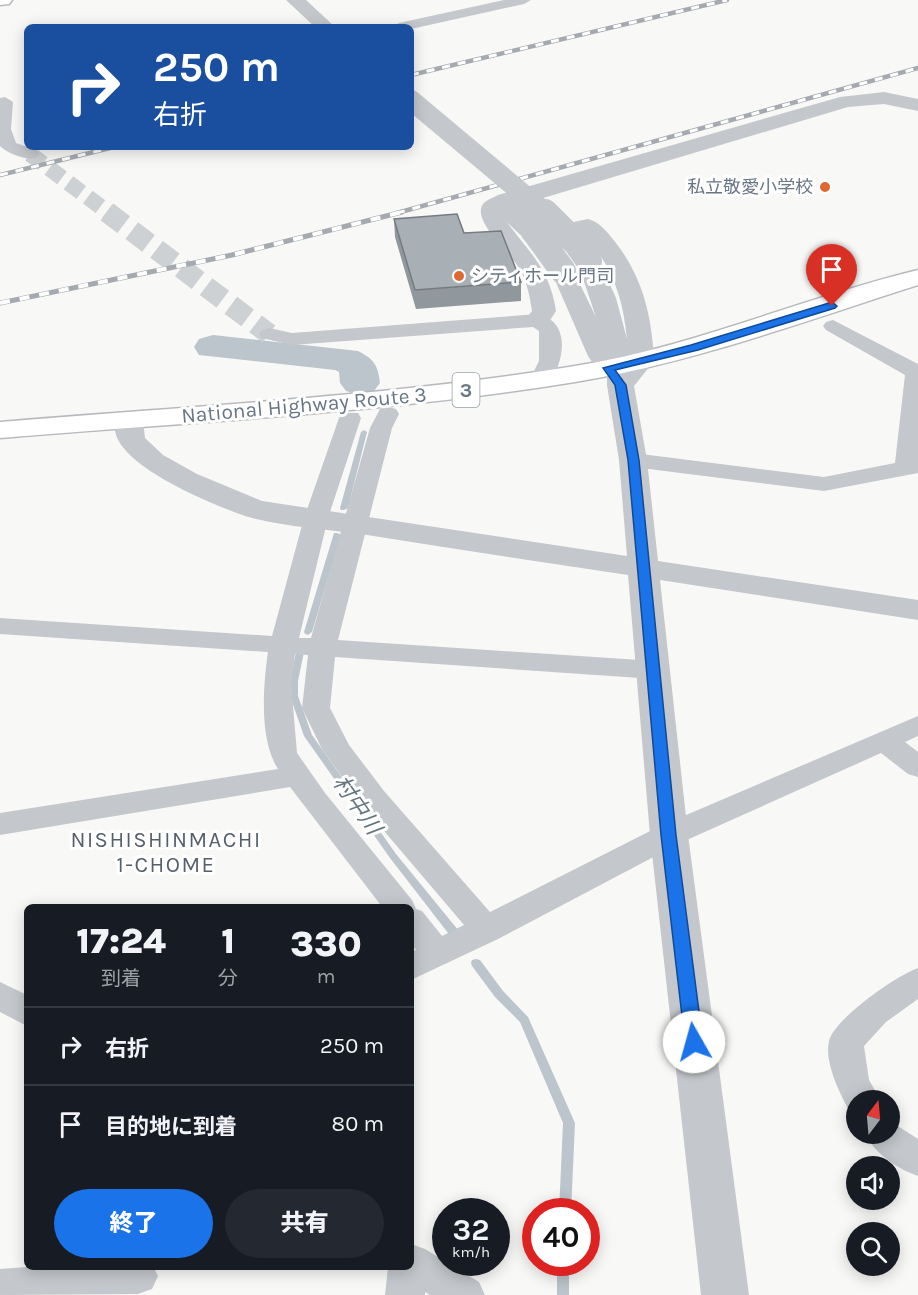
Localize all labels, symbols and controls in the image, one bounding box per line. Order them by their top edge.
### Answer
text: 250 m [153,42,280,92]
icon: right [54,48,132,126]
text: 右折 [153,99,207,131]
place label: 私立敬愛小学校 [687,176,813,198]
marker: 私立敬愛小学校 [818,180,832,194]
pin [806,244,857,306]
icon: arrive [815,253,848,286]
place label: シティホール門司 [471,265,614,287]
marker: シティホール門司 [452,269,466,283]
road number: 3 [452,373,480,407]
street label: National Highway Route 3 [180,382,428,428]
water label: 村中川 [327,771,388,841]
district label: NISHISHINMACHI 1-CHOME [70,827,262,878]
text: 17:24 [76,920,166,962]
text: 1 [221,920,235,962]
text: 330 [290,923,362,965]
text: m [317,965,335,988]
text: 到着 [101,967,141,990]
text: 分 [218,967,238,990]
position arrow [662,1010,726,1074]
icon: right [54,1030,87,1063]
text: 250 m [320,1033,384,1059]
text: 右折 [105,1036,149,1062]
north arrow [846,1090,900,1144]
map controls [846,1090,900,1276]
icon: arrive [54,1108,87,1141]
text: 80 m [332,1111,384,1137]
text: 目的地に到着 [105,1114,237,1140]
button: sound [846,1156,900,1210]
button: 終了 [54,1189,213,1258]
button: 共有 [225,1189,384,1258]
speed limit sign: 40 [522,1198,600,1276]
text: 32 [453,1212,489,1248]
button: search [846,1222,900,1276]
text: km/h [452,1243,490,1261]

